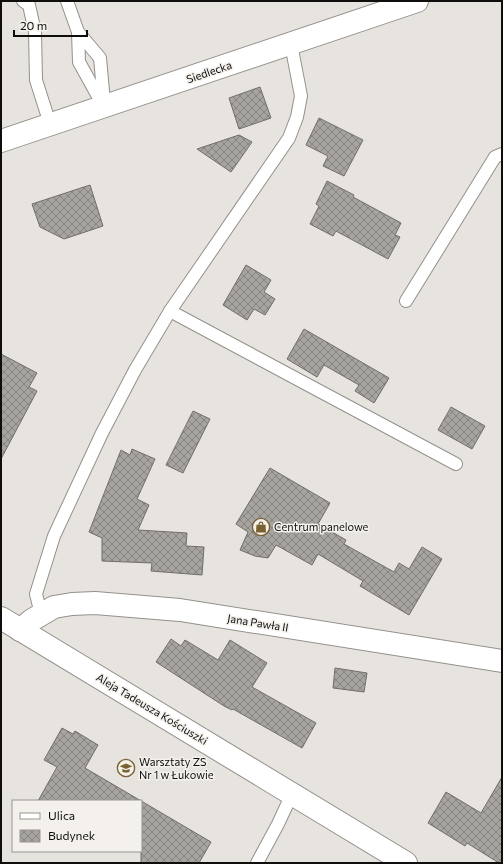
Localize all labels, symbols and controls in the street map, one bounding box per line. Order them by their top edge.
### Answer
scale bar [14,12,87,38]
text: 20 m [20,18,47,32]
street label: Siedlecka [184,58,233,85]
shop icon: Centrum panelowe [251,517,271,537]
place label: Centrum panelowe [274,520,369,533]
street label: Jana Pawła II [226,611,290,635]
street label: Aleja Tadeusza Kościuszki [94,670,210,747]
place label: Warsztaty ZS Nr 1 w Łukowie [139,755,214,781]
school or university icon: Warsztaty ZS Nr 1 w Łukowie [116,758,136,778]
legend [12,800,142,852]
text: Ulica [48,808,75,822]
text: Budynek [48,828,96,842]

